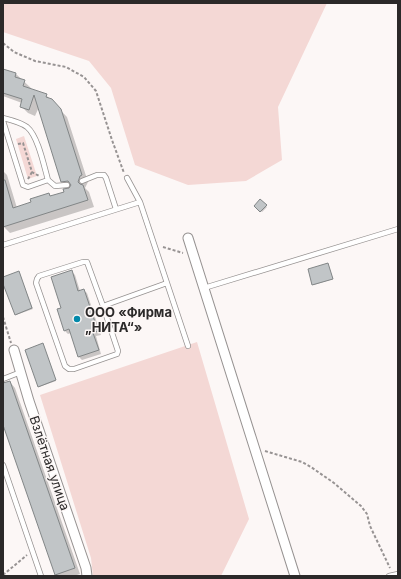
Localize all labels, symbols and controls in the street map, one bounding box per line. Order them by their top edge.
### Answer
place label: ООО «Фирма „НИТА“» [85,304,172,335]
marker: ООО «Фирма „НИТА“» [72,314,82,324]
street label: Взлётная улица [26,414,74,512]

